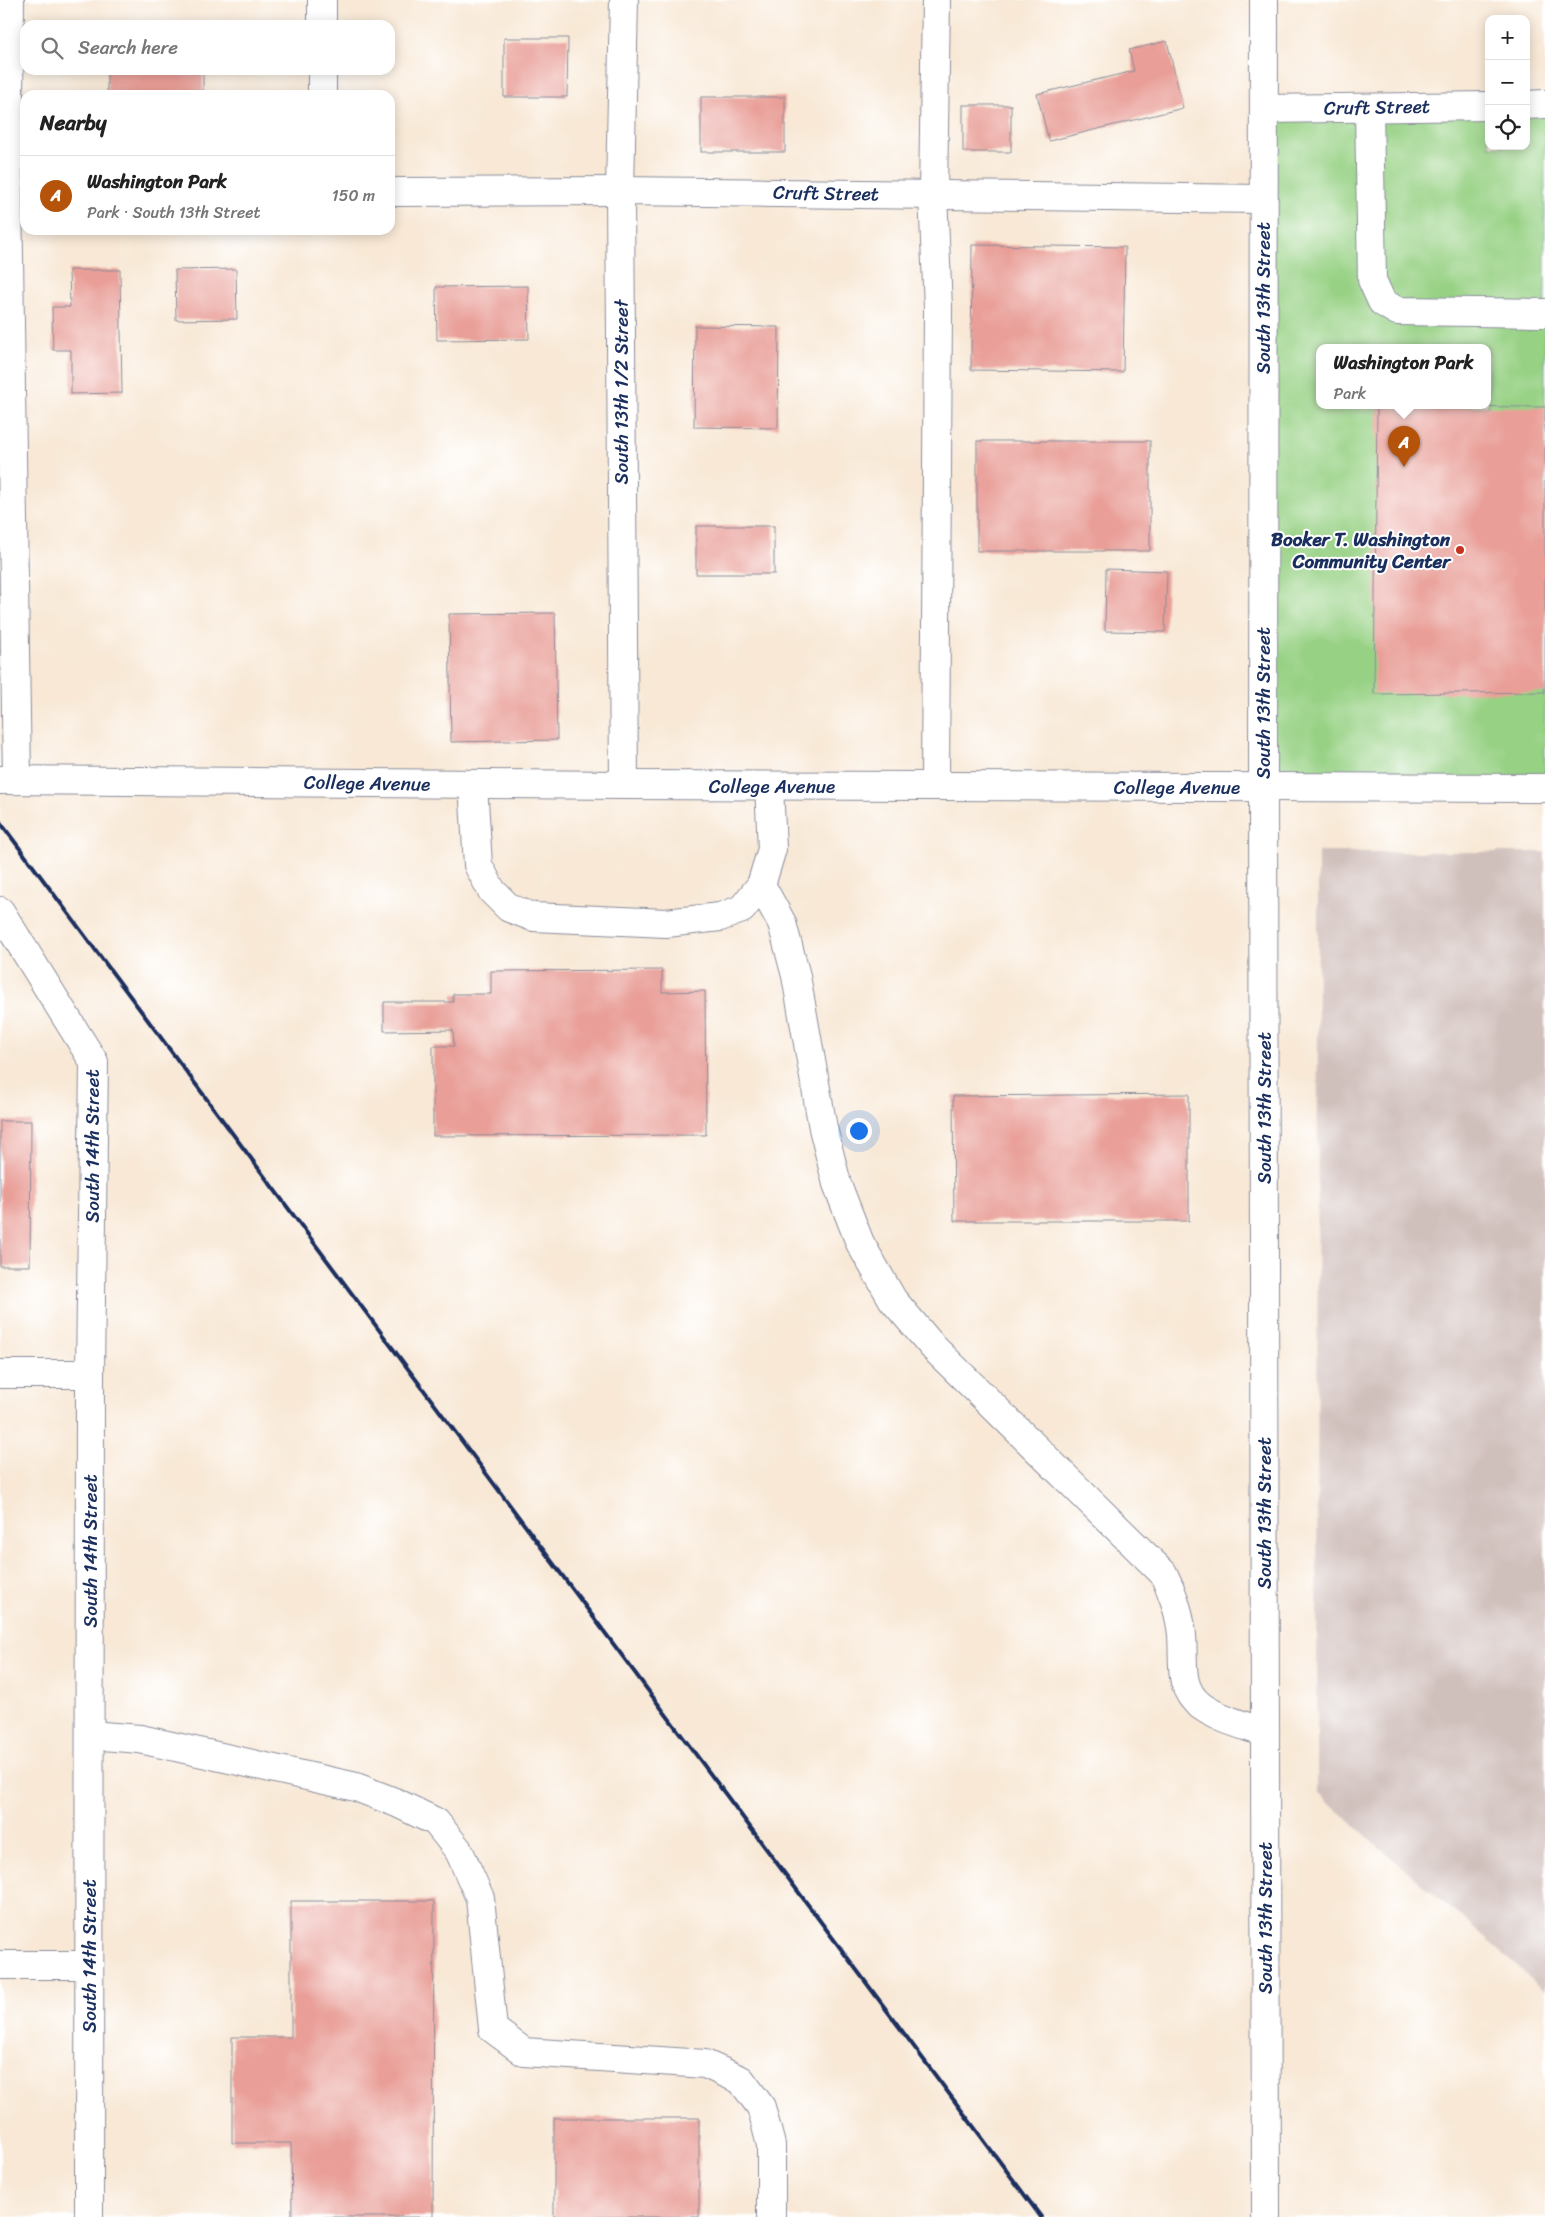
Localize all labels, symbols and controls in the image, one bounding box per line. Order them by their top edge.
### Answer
map controls [1485,15,1530,150]
button: + [1485,15,1530,60]
search box [20,20,395,75]
text: Search here [78,31,178,64]
icon: search [38,34,66,62]
button: − [1485,60,1530,105]
street label: Cruft Street [1324,90,1430,124]
text: Nearby [40,104,106,142]
button: locate [1485,105,1530,150]
text: Washington Park [87,165,227,198]
street label: Cruft Street [773,176,879,210]
text: A [51,181,61,210]
text: 150 m [332,181,375,210]
text: Park · South 13th Street [87,198,260,227]
street label: South 13th Street [1247,222,1280,374]
street label: South 13th 1/2 Street [605,298,638,484]
popup [1316,344,1491,409]
text: Washington Park [1334,346,1473,379]
text: Park [1334,379,1366,408]
pin: A [1388,426,1420,467]
place label: Booker T. Washington Community Center [1271,523,1452,578]
marker: Booker T. Washington Community Center [1454,544,1466,556]
street label: South 13th Street [1247,627,1280,779]
street label: College Avenue [303,765,431,801]
street label: College Avenue [709,770,835,803]
street label: College Avenue [1114,771,1240,804]
street label: South 13th Street [1248,1032,1281,1184]
street label: South 14th Street [76,1069,109,1223]
your location [846,1118,872,1144]
street label: South 13th Street [1248,1437,1281,1589]
street label: South 14th Street [74,1474,107,1628]
street label: South 13th Street [1249,1842,1282,1994]
street label: South 14th Street [73,1879,106,2033]

